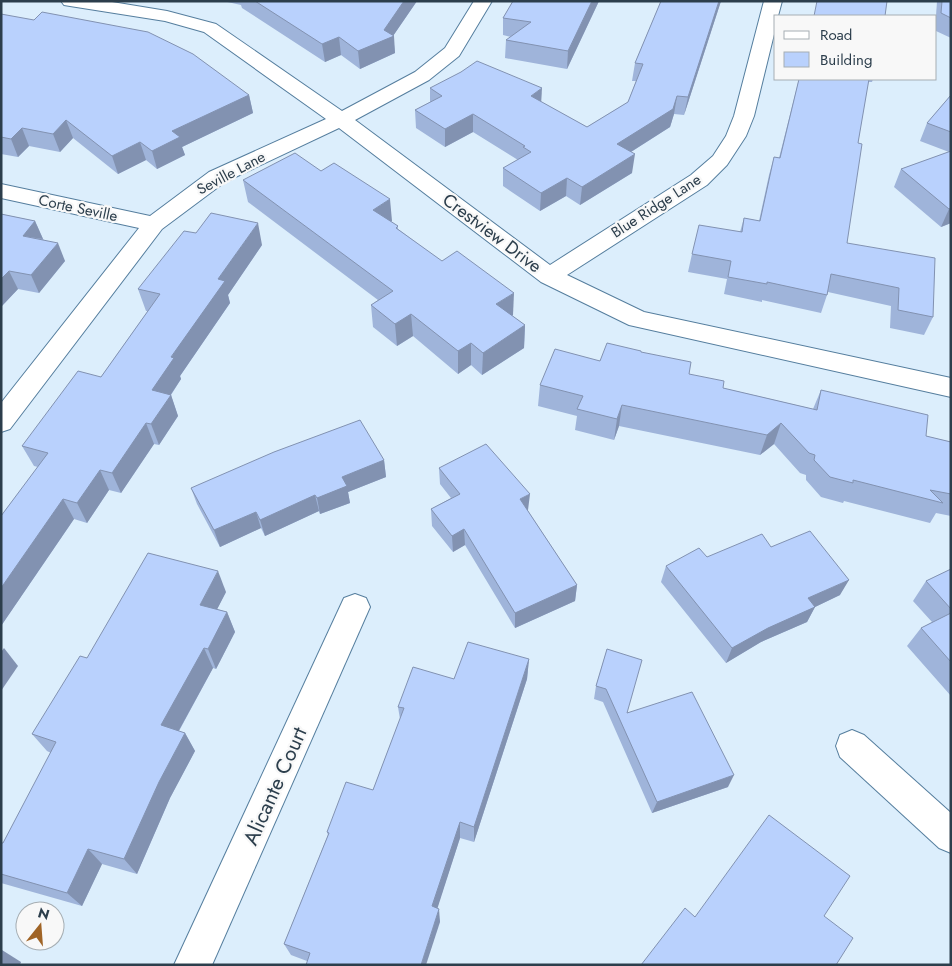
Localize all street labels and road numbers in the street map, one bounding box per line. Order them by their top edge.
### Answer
street label: Seville Lane [193,146,269,200]
street label: Blue Ridge Lane [607,169,705,243]
street label: Crestview Drive [437,187,547,279]
street label: Corte Seville [36,189,120,227]
street label: Alicante Court [236,722,314,850]

